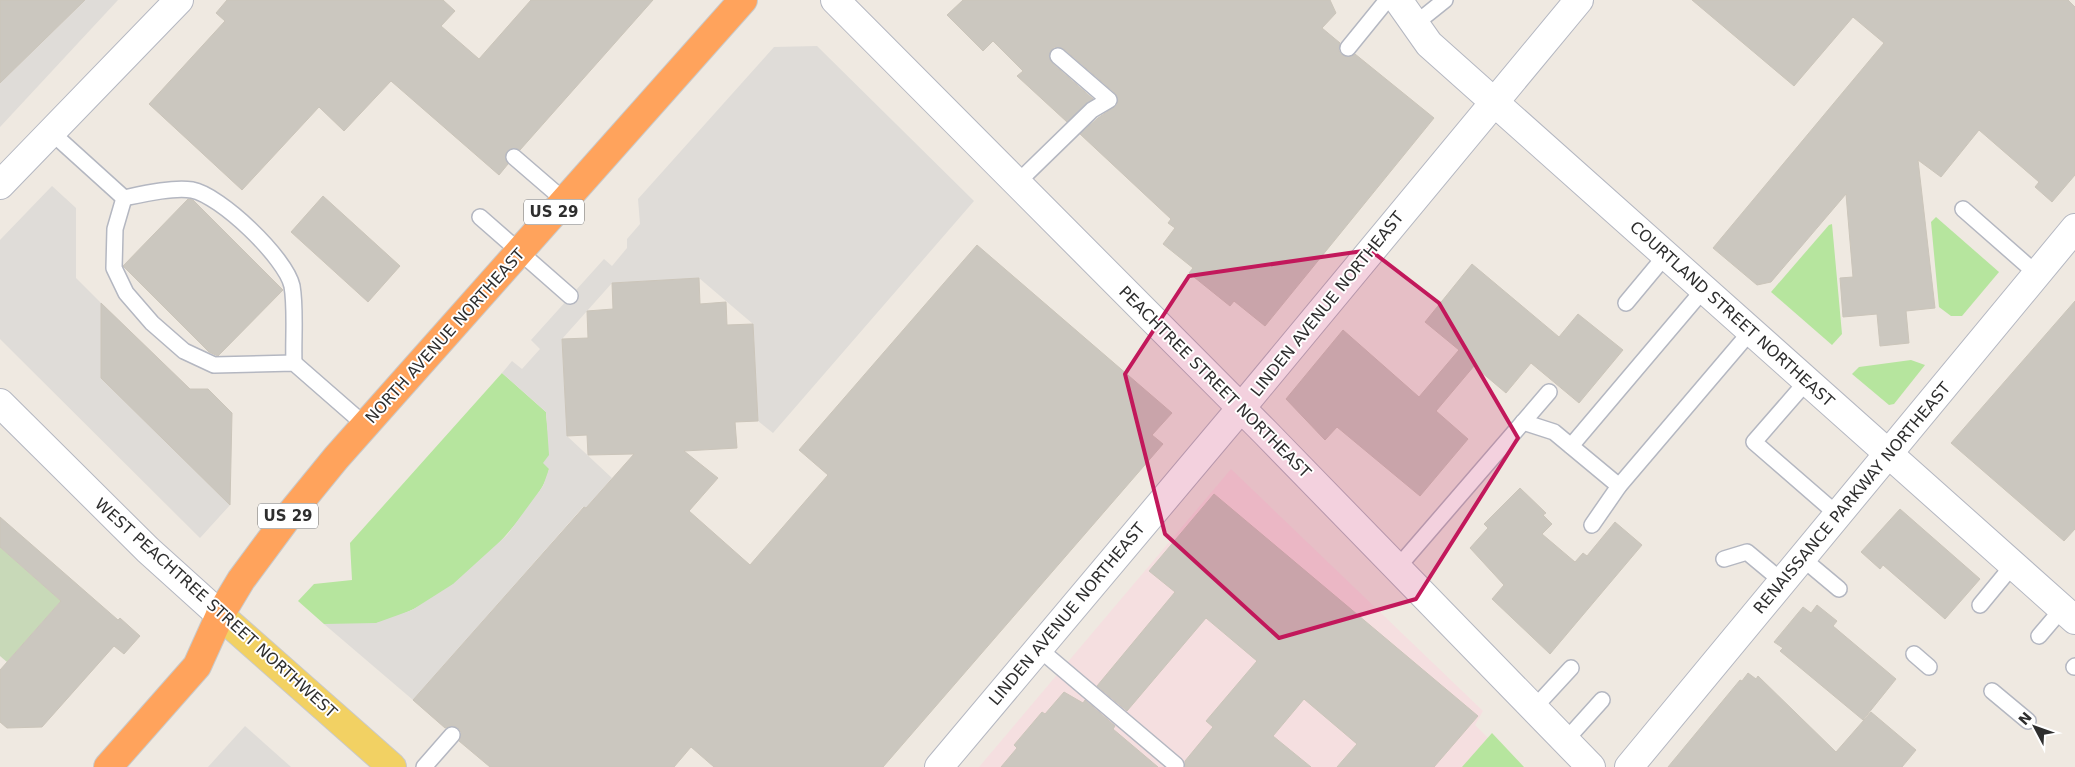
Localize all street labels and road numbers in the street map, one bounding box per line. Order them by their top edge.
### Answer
road number: US 29 [524,200,584,224]
street label: LINDEN AVENUE NORTHEAST [1247,208,1408,400]
street label: COURTLAND STREET NORTHEAST [1626,217,1838,411]
street label: NORTH AVENUE NORTHEAST [361,245,529,427]
street label: PEACHTREE STREET NORTHEAST [1115,282,1315,482]
street label: RENAISSANCE PARKWAY NORTHEAST [1750,378,1955,618]
street label: WEST PEACHTREE STREET NORTHWEST [91,494,341,722]
road number: US 29 [258,504,318,528]
street label: LINDEN AVENUE NORTHEAST [985,519,1149,709]

